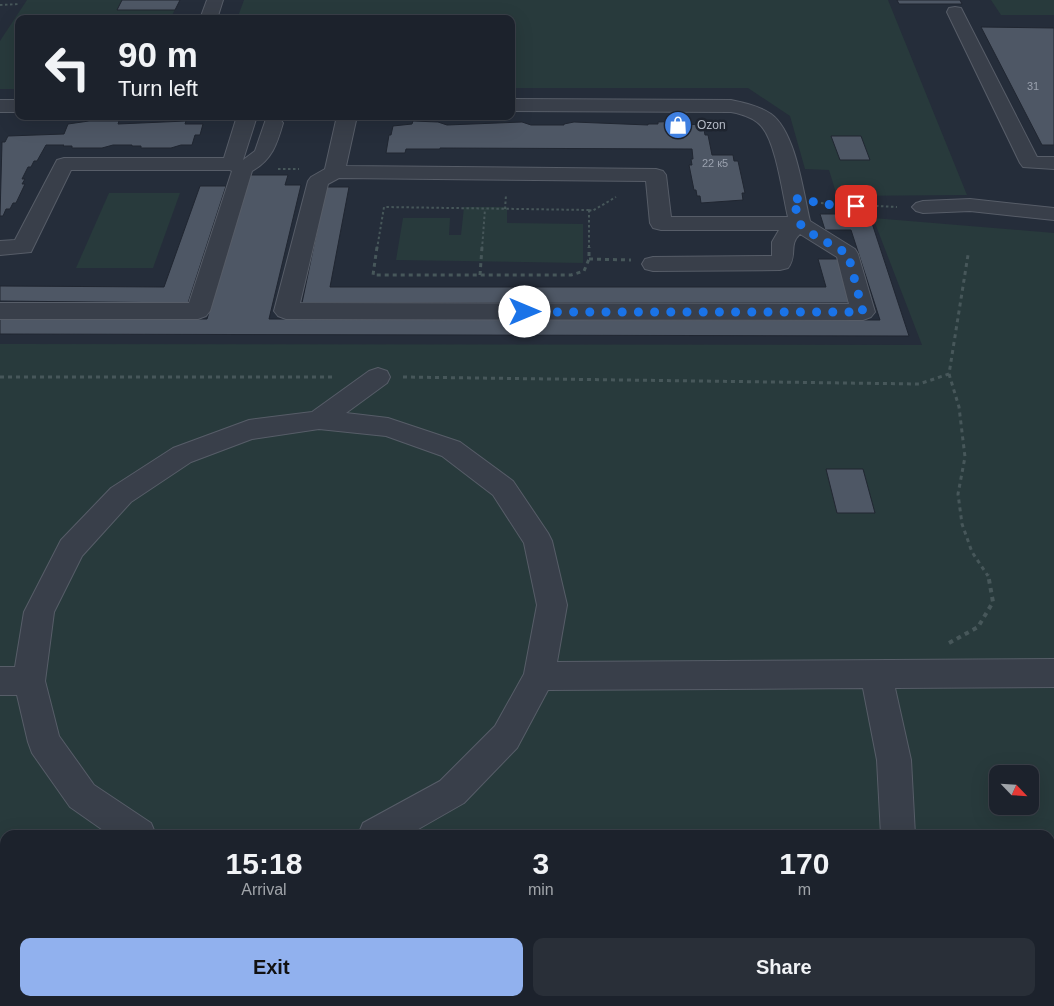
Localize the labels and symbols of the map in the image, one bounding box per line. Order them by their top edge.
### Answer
house number: 31 [1027,80,1039,92]
shop icon: Ozon [663,110,693,140]
place label: Ozon [697,118,726,132]
house number: 22 к5 [702,157,728,169]
pin [835,185,877,227]
position arrow [498,285,550,337]
north arrow [989,765,1039,815]

